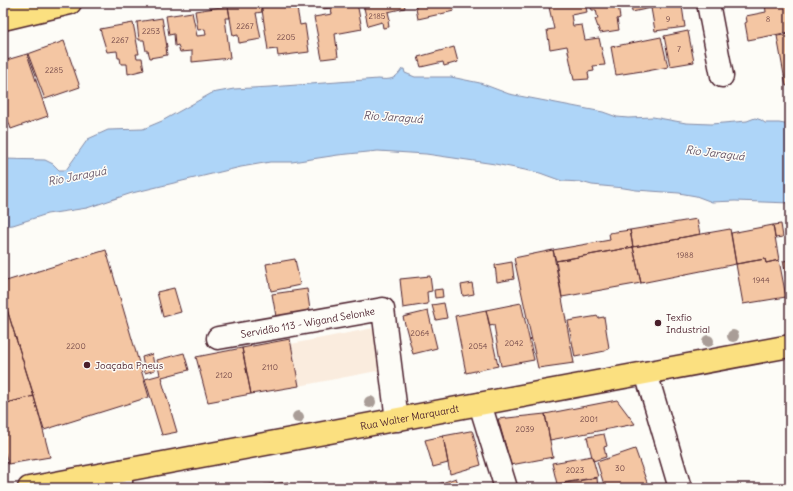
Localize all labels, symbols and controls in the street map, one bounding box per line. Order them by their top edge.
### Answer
house number: 2185 [369,11,386,21]
house number: 9 [666,14,671,24]
house number: 8 [766,14,771,24]
house number: 2267 [236,21,254,31]
house number: 2253 [142,26,160,36]
house number: 2205 [277,32,296,42]
house number: 2267 [111,35,129,45]
house number: 7 [677,44,681,54]
house number: 2285 [45,65,63,75]
water label: Rio Jaraguá [363,108,424,126]
water label: Rio Jaraguá [685,142,746,164]
water label: Rio Jaraguá [46,163,108,189]
house number: 1988 [677,250,694,260]
house number: 1944 [752,275,770,285]
street label: Servidão 113 - Wigand Selonke [239,305,376,341]
place label: Texfio Industrial [666,311,710,336]
marker: Texfio Industrial [653,318,663,328]
house number: 2064 [411,328,430,338]
house number: 2042 [505,338,524,348]
house number: 2200 [66,341,86,351]
house number: 2054 [469,341,488,351]
place label: Joaçaba Pneus [95,359,164,372]
marker: Joaçaba Pneus [82,360,92,370]
house number: 2110 [262,362,278,372]
house number: 2120 [215,370,233,380]
street label: Rua Walter Marquardt [359,402,461,433]
house number: 2001 [580,414,598,424]
house number: 2039 [516,424,535,434]
house number: 30 [615,463,625,473]
house number: 2023 [566,465,585,475]

